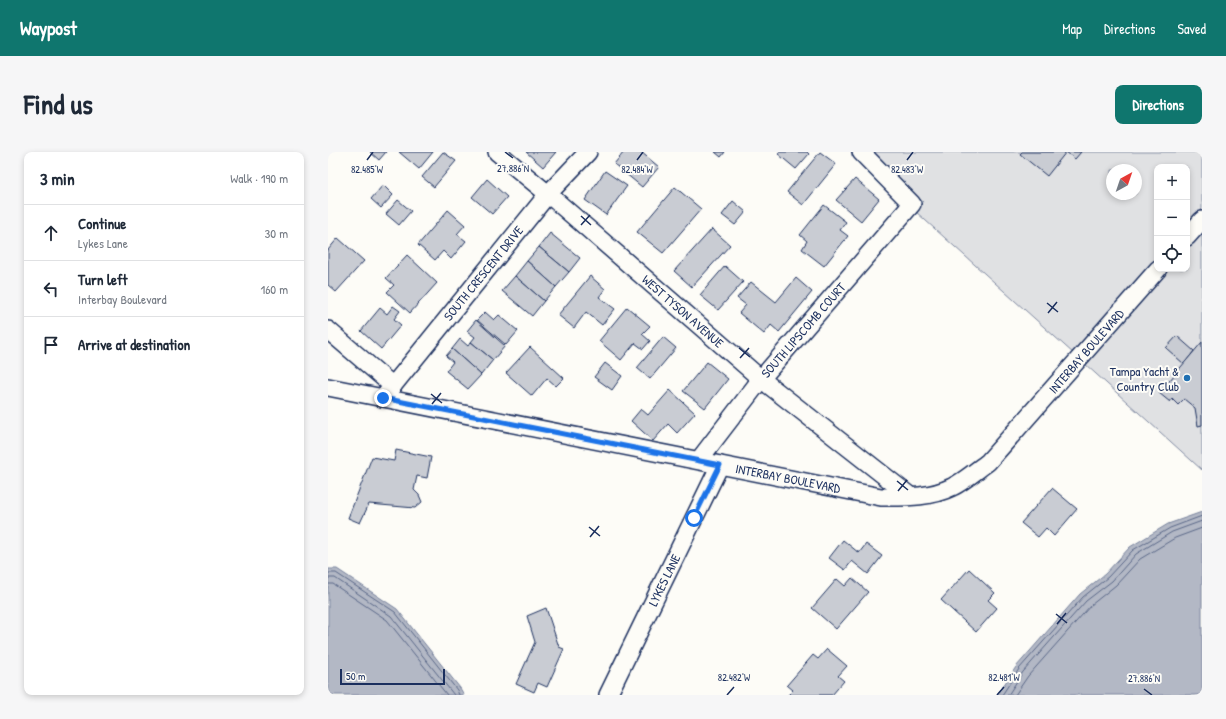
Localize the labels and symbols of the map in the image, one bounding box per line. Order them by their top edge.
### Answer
text: 27.886°N [497,162,529,175]
text: 82.485°W [351,163,384,176]
text: 82.484°W [621,163,654,176]
text: 82.483°W [891,163,924,176]
north arrow [1106,164,1142,200]
street label: SOUTH CRESCENT DRIVE [439,222,527,324]
street label: WEST TYSON AVENUE [638,270,728,352]
street label: SOUTH LIPSCOMB COURT [757,278,850,381]
street label: INTERBAY BOULEVARD [1044,304,1128,397]
place label: Tampa Yacht & Country Club [1110,362,1179,395]
marker: Tampa Yacht & Country Club [1182,373,1192,383]
route end [374,389,392,407]
street label: INTERBAY BOULEVARD [734,459,843,497]
route start [685,509,703,527]
street label: LYKES LANE [644,551,684,609]
scale bar [340,667,445,686]
text: 82.482°W [718,671,751,684]
text: 82.481°W [988,671,1021,684]
text: 27.886°N [1128,672,1160,685]

